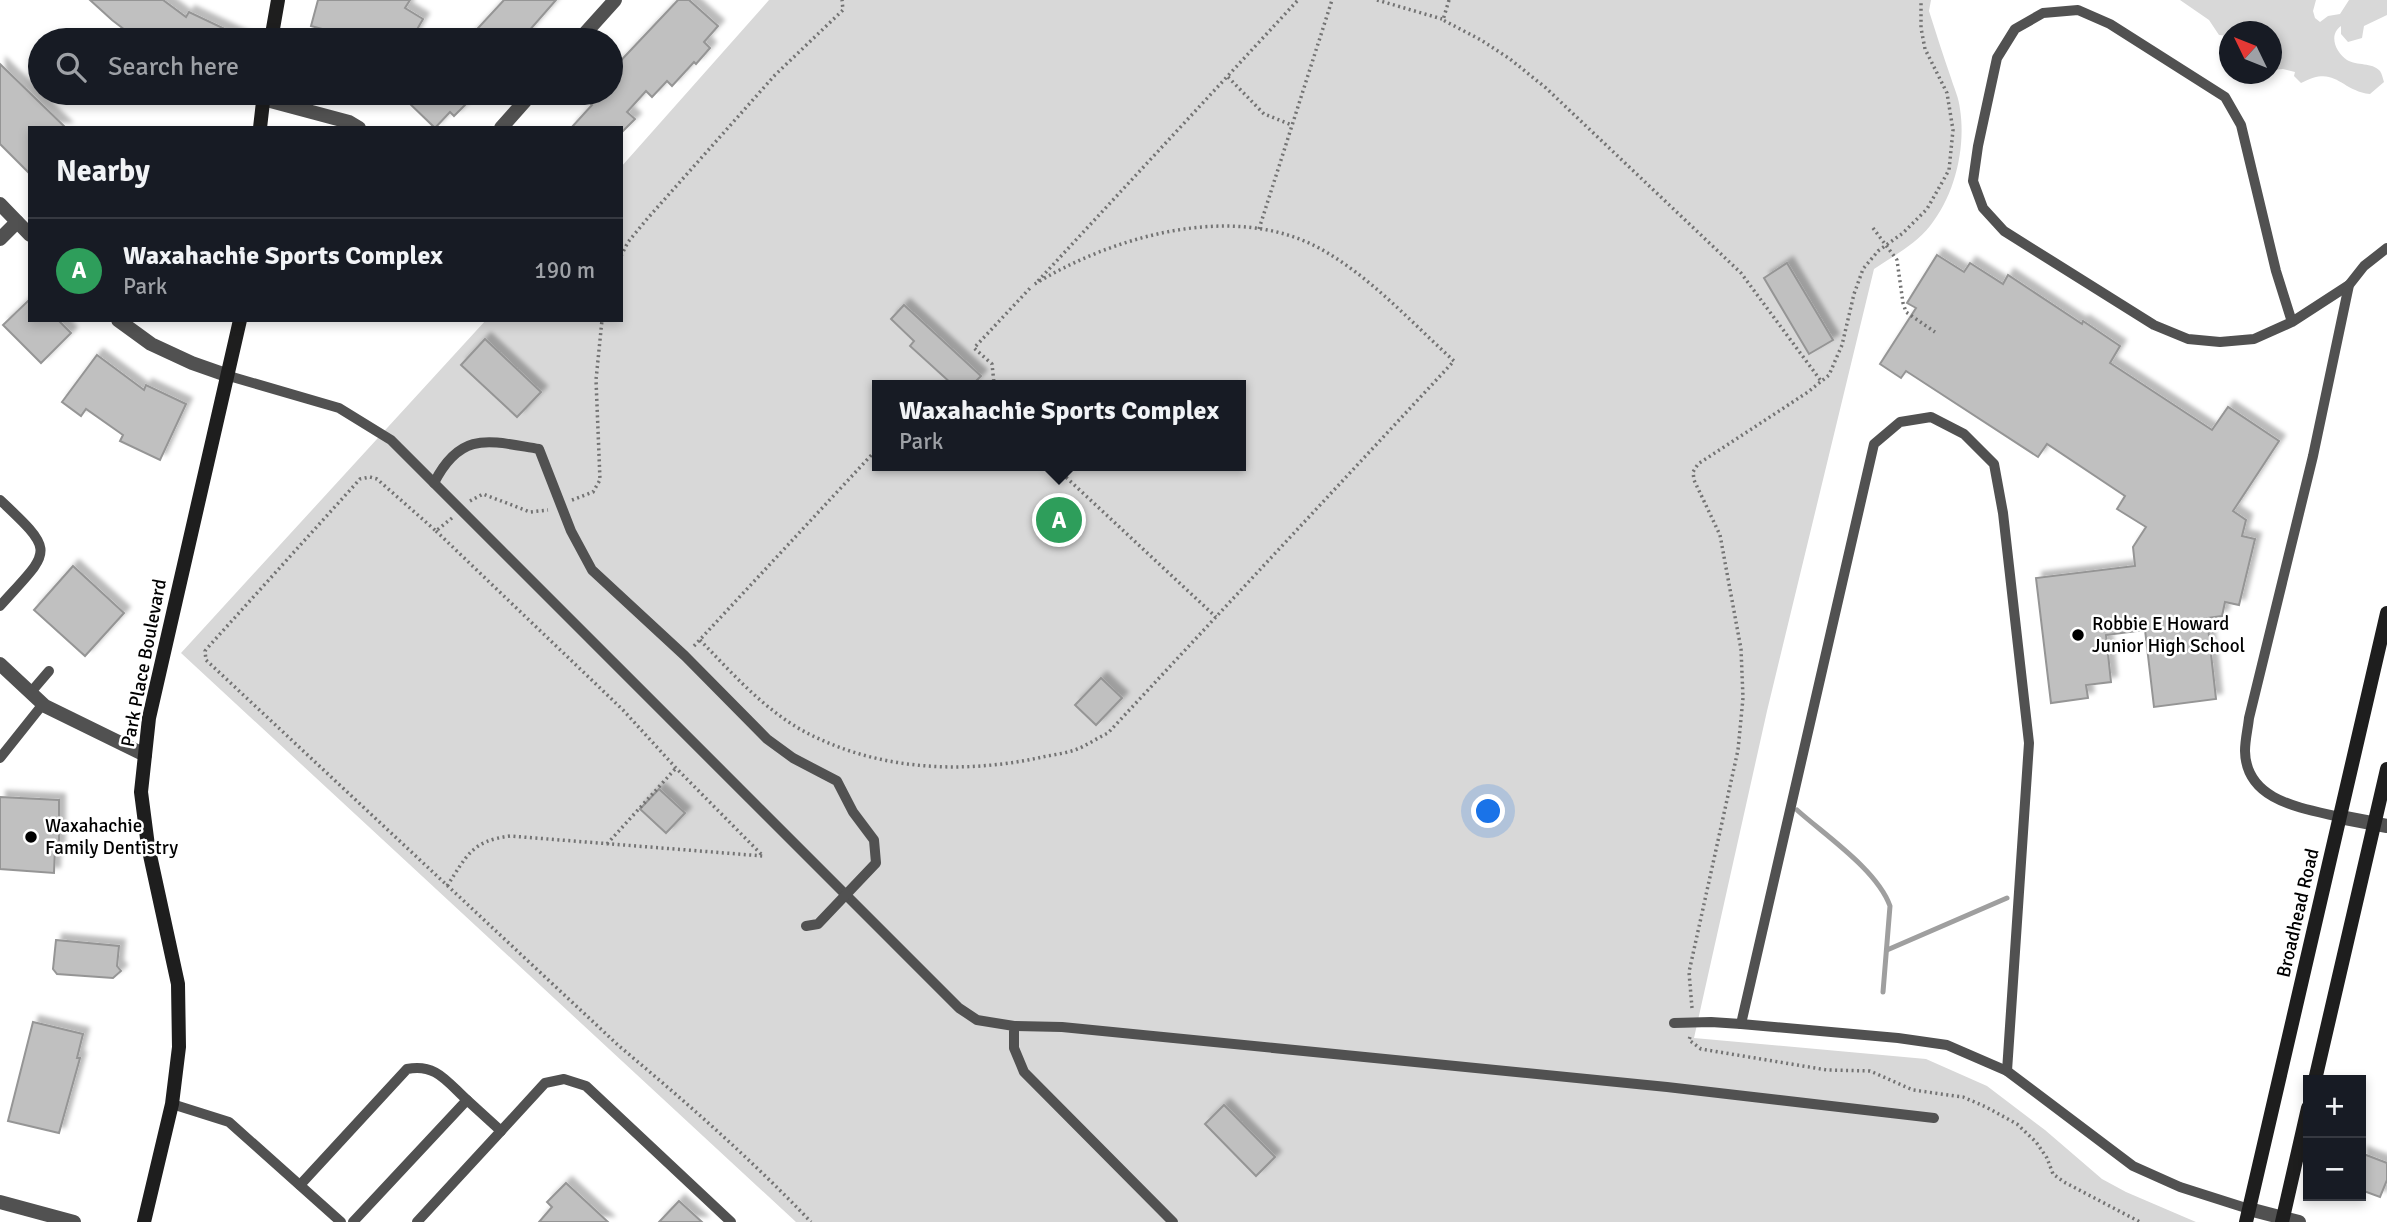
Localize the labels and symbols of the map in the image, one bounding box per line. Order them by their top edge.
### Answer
north arrow [2219,21,2282,84]
pin: A [1036,494,1082,546]
street label: Park Place Boulevard [116,577,172,749]
place label: Robbie E Howard Junior High School [2092,612,2245,658]
marker: Robbie E Howard Junior High School [2070,627,2086,643]
your location [1471,794,1505,828]
place label: Waxahachie Family Dentistry [45,814,178,860]
marker: Waxahachie Family Dentistry [23,829,39,845]
street label: Broadhead Road [2271,846,2325,980]

